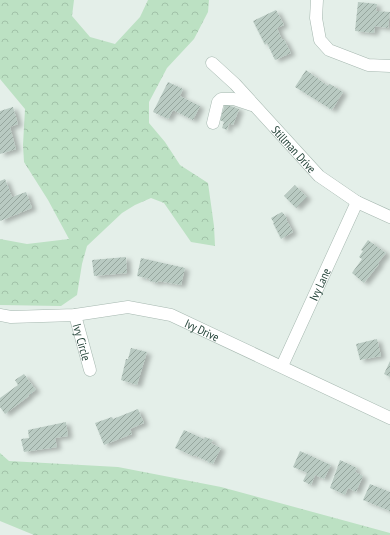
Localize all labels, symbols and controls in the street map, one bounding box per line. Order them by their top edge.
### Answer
street label: Stillman Drive [269,122,320,176]
street label: Ivy Lane [305,265,333,303]
street label: Ivy Drive [183,315,222,344]
street label: Ivy Circle [70,322,95,362]

